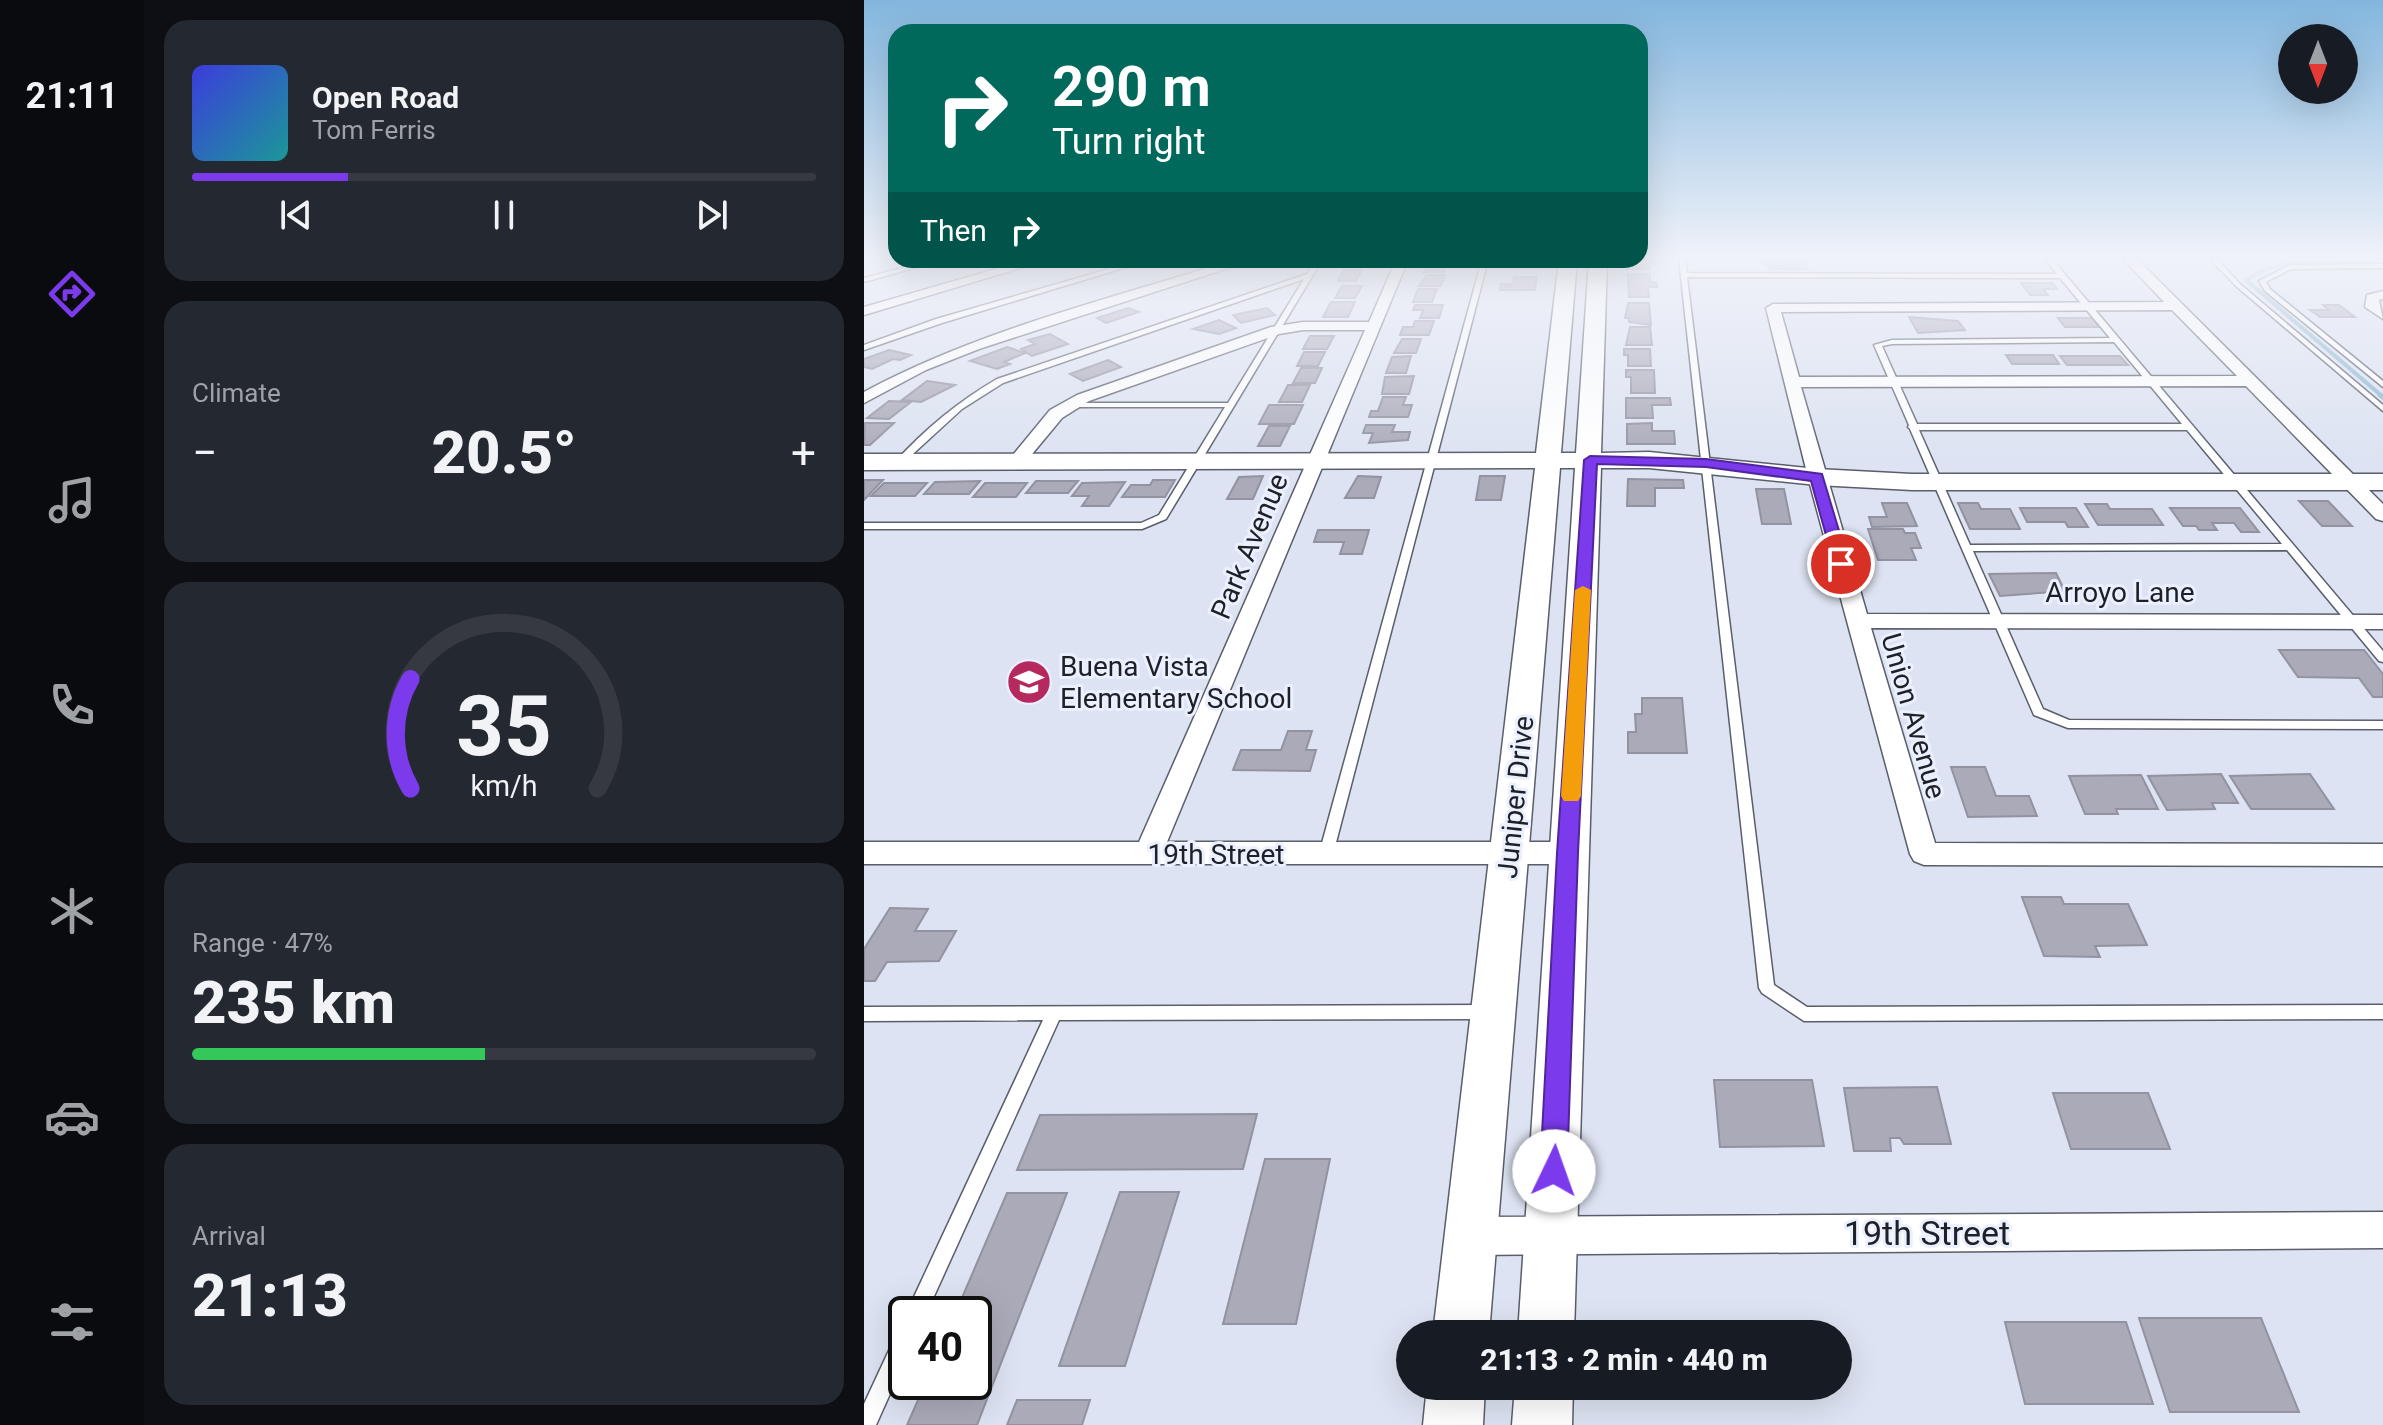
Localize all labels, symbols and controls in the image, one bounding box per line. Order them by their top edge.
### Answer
north arrow [2278,24,2358,104]
map controls [2278,24,2358,104]
text: 290 m [1052,54,1211,120]
icon: right [920,56,1024,160]
text: 21:11 [26,75,118,117]
text: Open Road [312,80,459,115]
text: Tom Ferris [312,115,436,145]
text: Turn right [1052,121,1205,163]
icon: previous [274,193,318,237]
icon: pause [482,193,526,237]
icon: next [690,193,734,237]
icon: right [1003,208,1047,252]
text: Then [920,213,987,248]
icon: directions [44,266,100,322]
text: Climate [192,378,281,408]
text: 20.5° [432,417,577,488]
text: − [192,427,217,479]
text: + [791,427,816,479]
street label: Park Avenue [1204,468,1295,624]
icon: music [44,472,100,528]
pin [1807,530,1875,598]
icon: arrive [1819,542,1863,586]
street label: Arroyo Lane [2045,576,2195,609]
street label: Union Avenue [1874,630,1953,803]
place label: Buena Vista Elementary School [1060,650,1292,715]
school or university icon: Buena Vista Elementary School [1005,658,1053,706]
icon: phone [44,677,100,733]
text: 35 [456,677,552,774]
street label: Juniper Drive [1491,714,1540,880]
text: km/h [470,769,538,803]
street label: 19th Street [1148,838,1284,871]
icon: climate [44,883,100,939]
text: Range · 47% [192,928,333,958]
text: 235 km [192,967,395,1038]
icon: car [44,1089,100,1145]
position arrow [1512,1129,1596,1213]
street label: 19th Street [1844,1213,2010,1253]
text: Arrival [192,1221,266,1251]
text: 21:13 [192,1260,348,1331]
icon: filters [44,1294,100,1350]
speed limit sign: 40 [888,1296,992,1400]
text: 21:13 · 2 min · 440 m [1480,1342,1768,1377]

